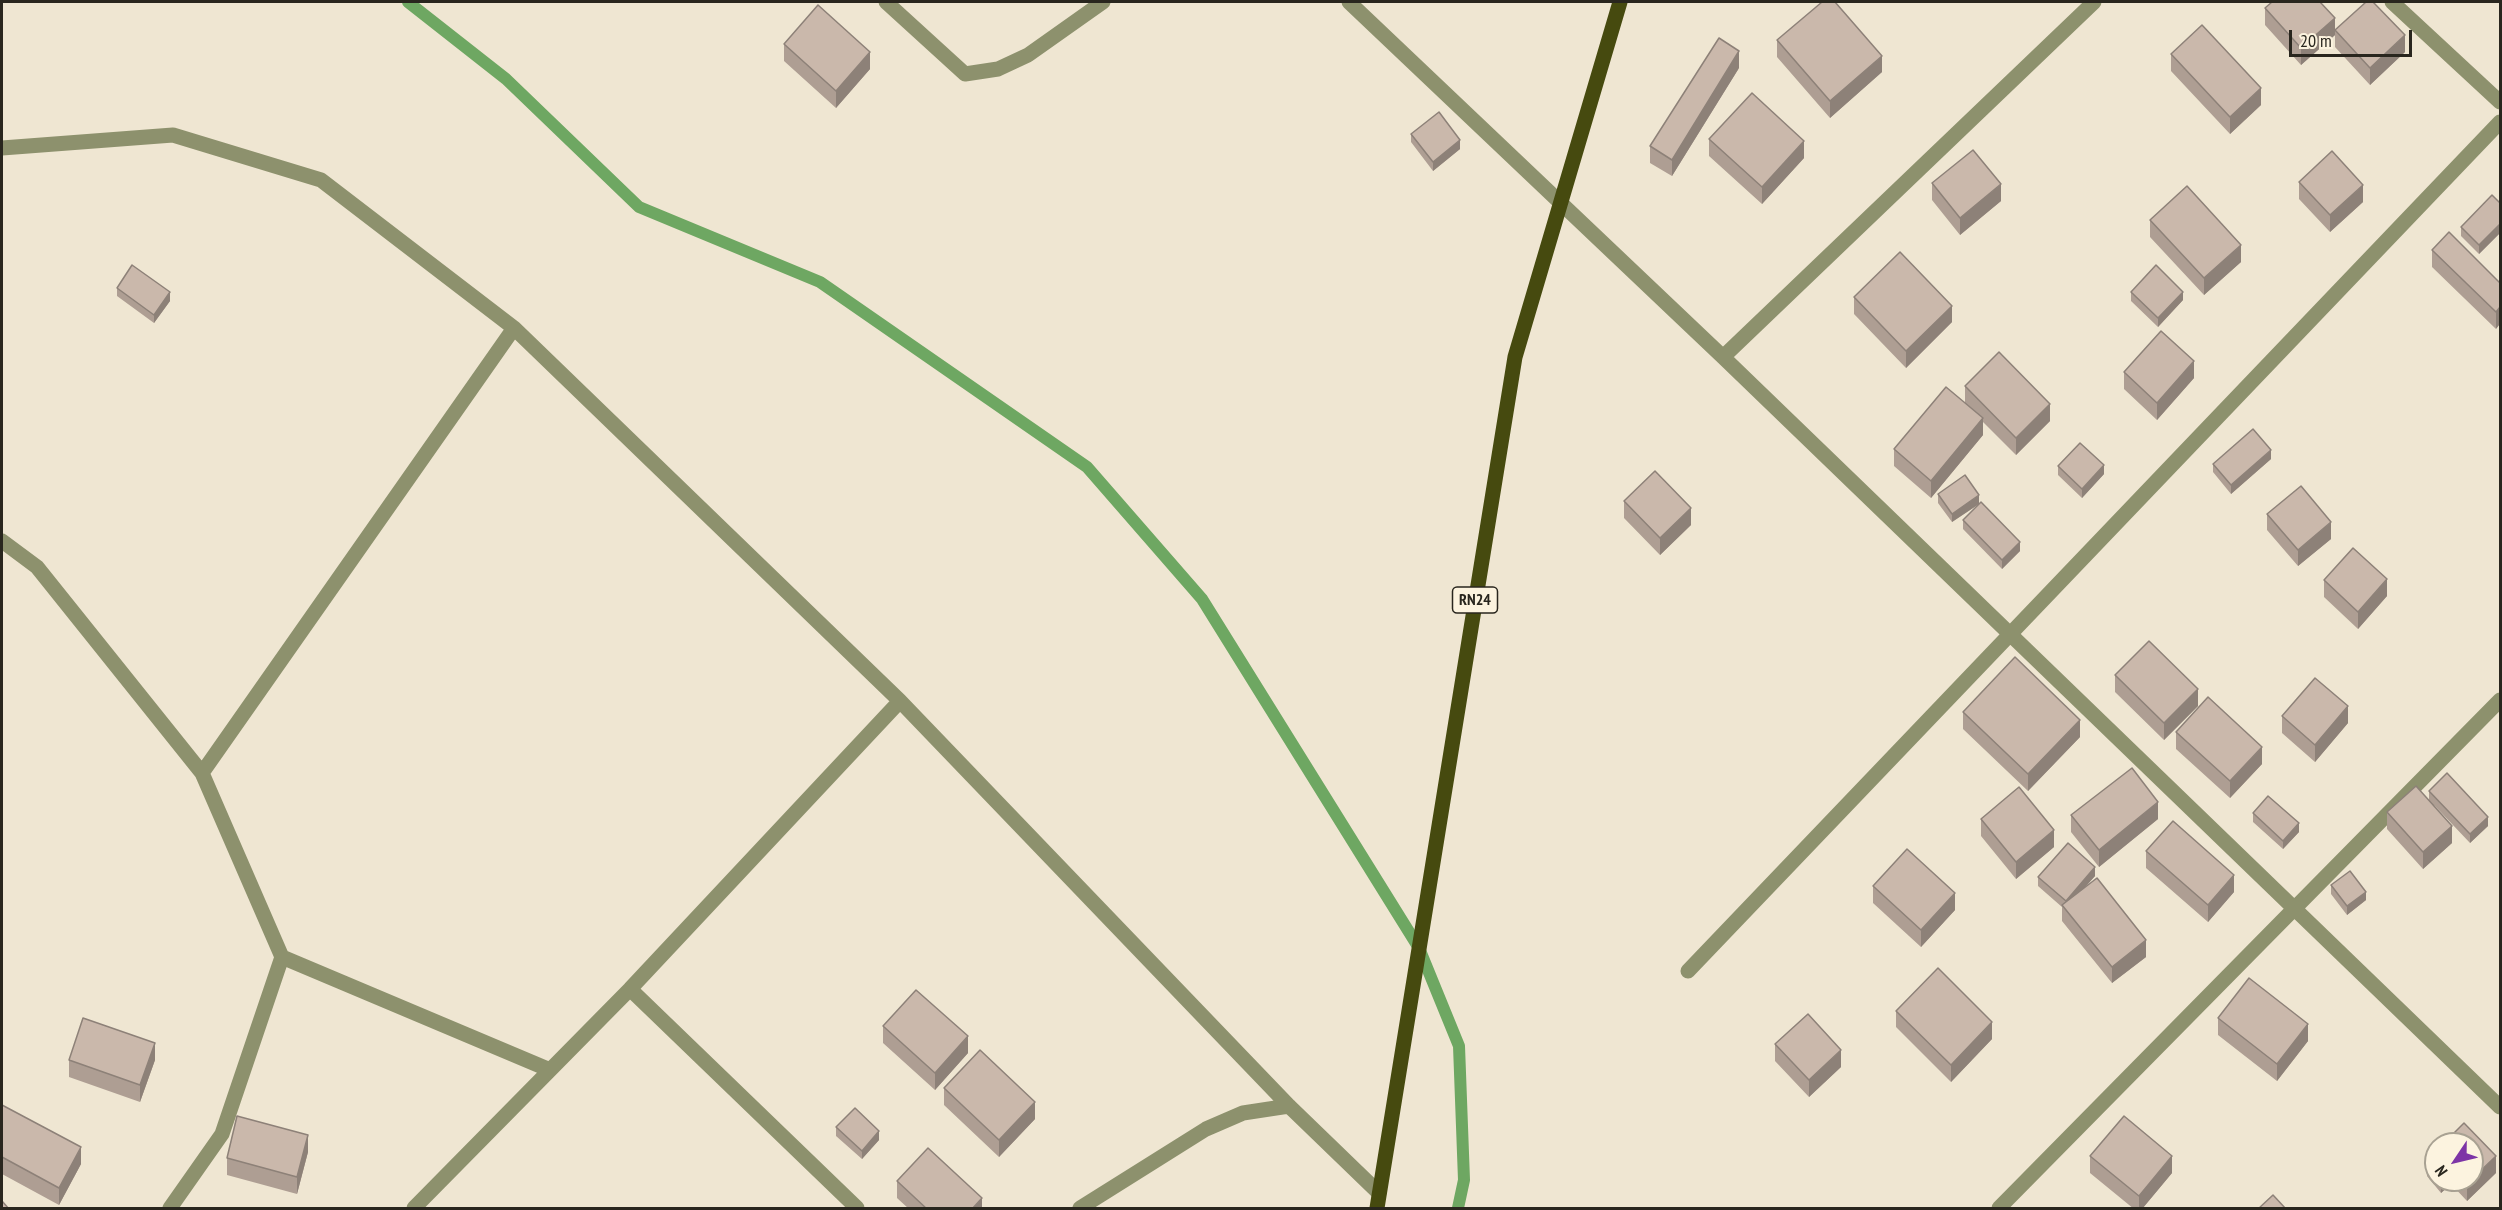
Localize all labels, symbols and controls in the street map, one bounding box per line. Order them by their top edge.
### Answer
scale bar [2292,18,2415,56]
text: 20 m [2300,29,2332,52]
road number: RN24 [1452,587,1498,613]
north arrow [2424,1132,2484,1192]
text: N [2430,1162,2452,1180]

